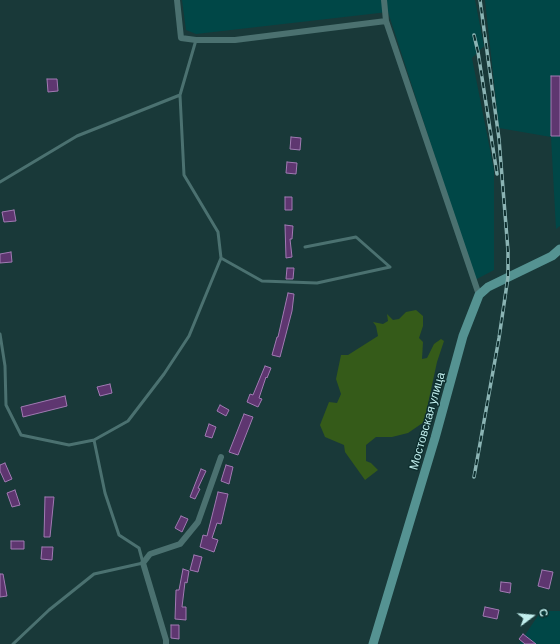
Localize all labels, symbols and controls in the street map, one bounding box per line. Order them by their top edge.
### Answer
street label: Мостовская улица [406,370,448,472]
north arrow [512,596,552,636]
text: С [537,607,551,618]

